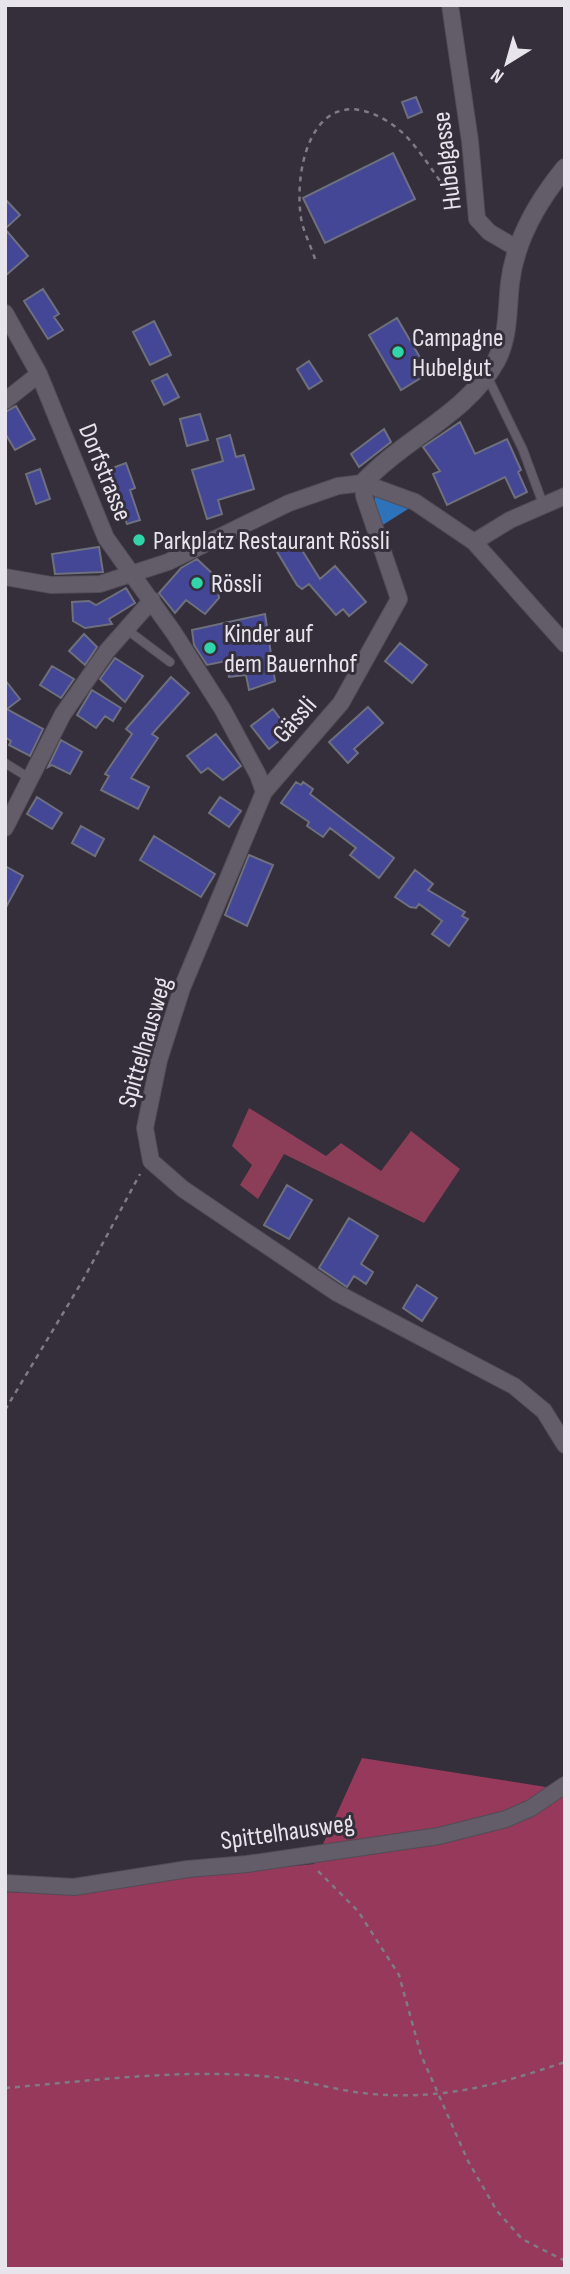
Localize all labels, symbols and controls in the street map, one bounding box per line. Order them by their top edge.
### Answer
north arrow [472,28,542,98]
text: N [487,63,509,88]
street label: Hubelgasse [426,110,469,212]
place label: Campagne Hubelgut [412,323,504,384]
marker: Campagne Hubelgut [390,344,406,360]
street label: Dorfstrasse [71,419,138,526]
place label: Parkplatz Restaurant Rössli [153,526,390,557]
marker: Parkplatz Restaurant Rössli [131,532,147,548]
place label: Rössli [211,569,262,600]
marker: Rössli [189,575,205,591]
place label: Kinder auf dem Bauernhof [224,619,358,680]
marker: Kinder auf dem Bauernhof [202,640,218,656]
street label: Gässli [267,690,324,750]
street label: Spittelhausweg [112,974,179,1111]
street label: Spittelhausweg [219,1808,356,1857]

